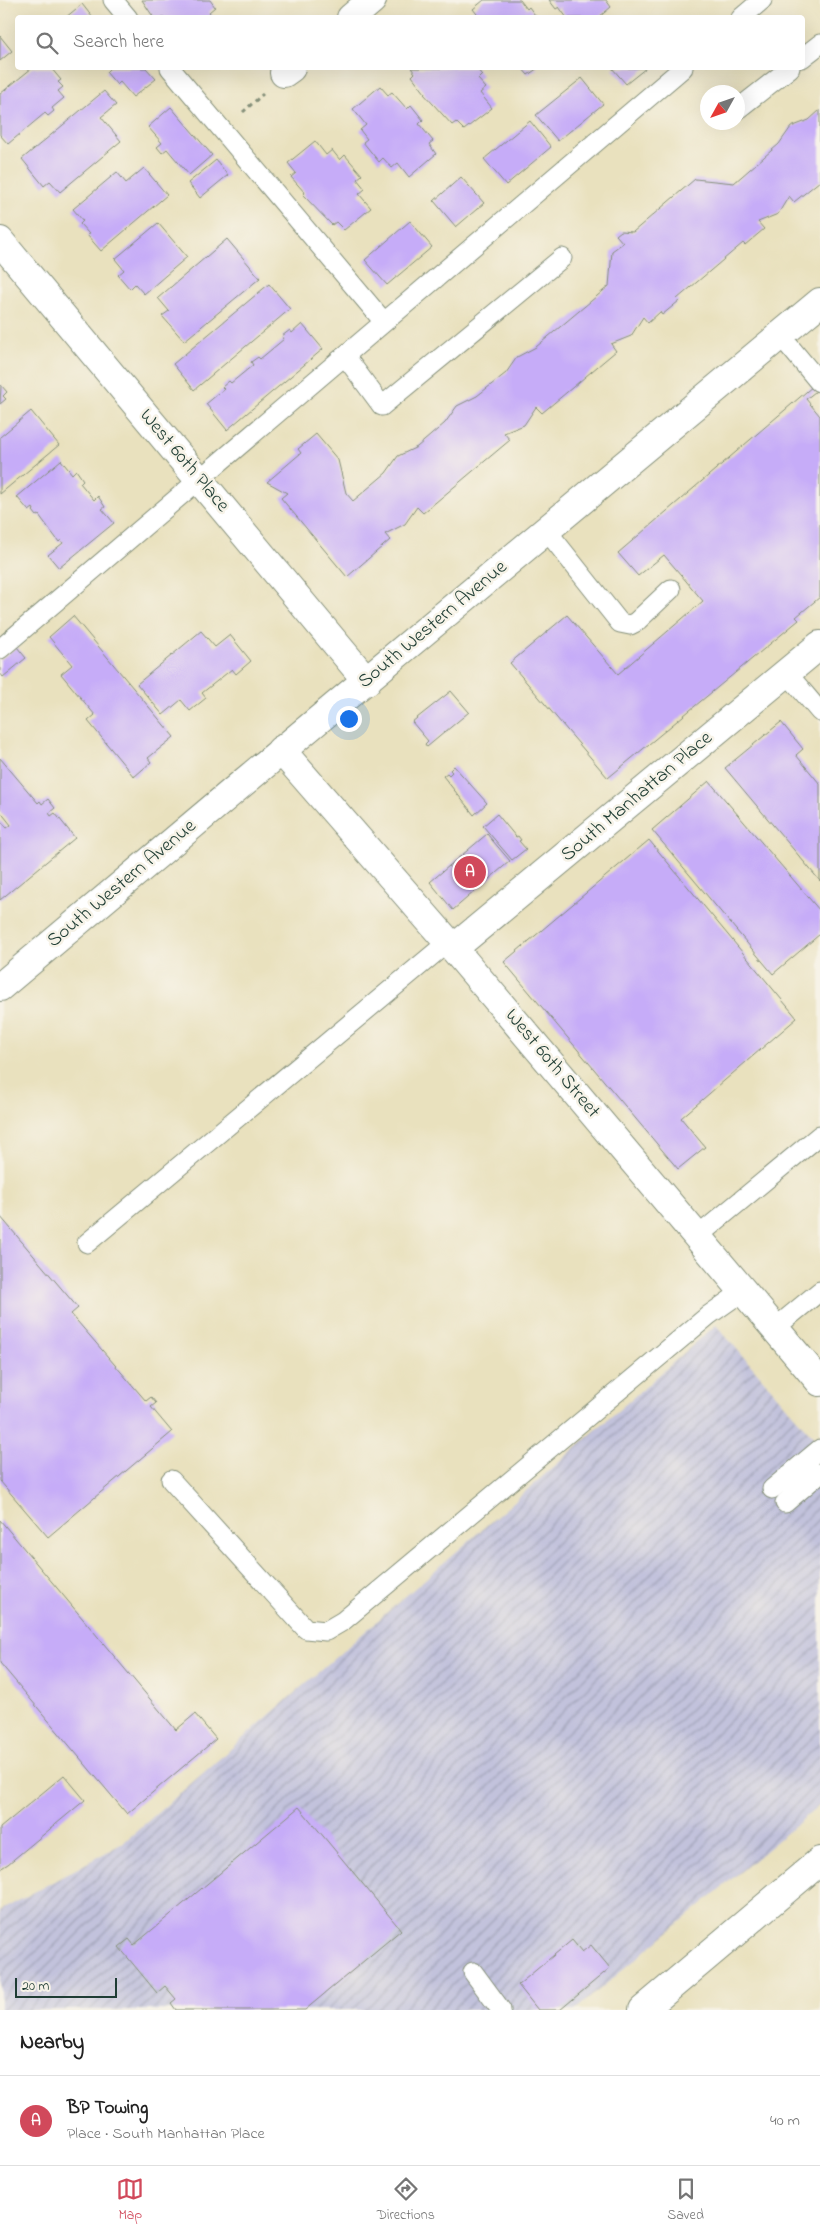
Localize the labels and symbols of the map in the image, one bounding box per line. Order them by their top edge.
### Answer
north arrow [700,85,745,130]
street label: West 60th Place [132,403,236,519]
street label: South Western Avenue [352,554,514,696]
your location [336,706,362,732]
street label: South Manhattan Place [555,725,719,869]
street label: South Western Avenue [41,813,203,955]
pin: A [454,853,486,891]
street label: West 60th Street [497,1003,607,1125]
scale bar [15,1975,118,1998]

